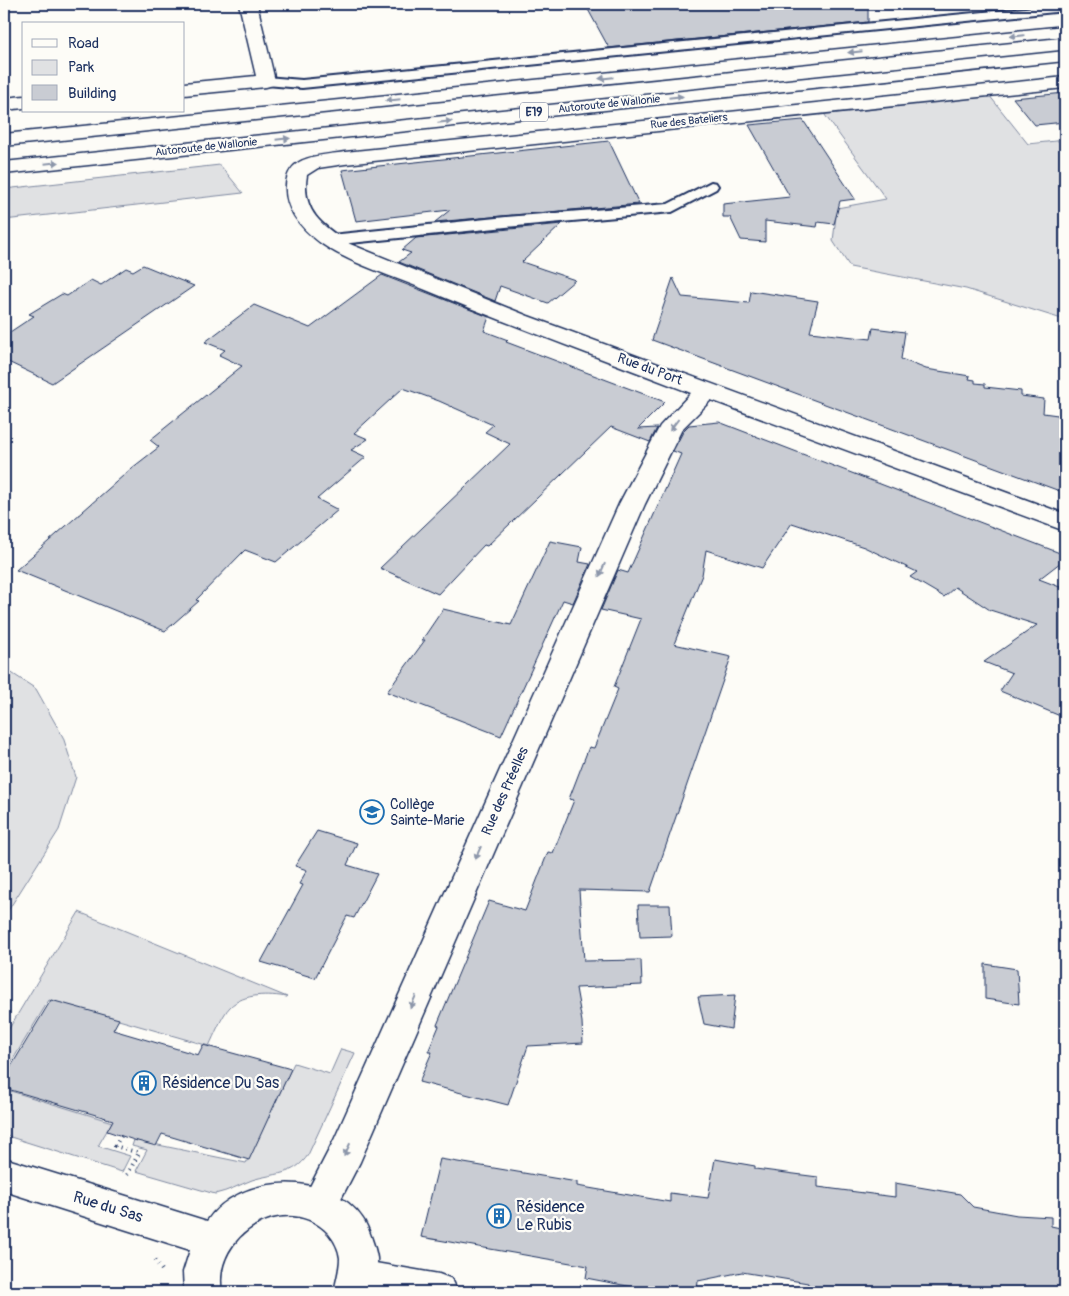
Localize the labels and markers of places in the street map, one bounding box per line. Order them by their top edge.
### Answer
place label: Collège Sainte-Marie [390,796,464,829]
school or university icon: Collège Sainte-Marie [359,799,385,825]
building icon: Résidence Du Sas [131,1070,157,1096]
place label: Résidence Du Sas [162,1073,279,1093]
place label: Résidence Le Rubis [516,1197,585,1235]
building icon: Résidence Le Rubis [486,1203,512,1229]

